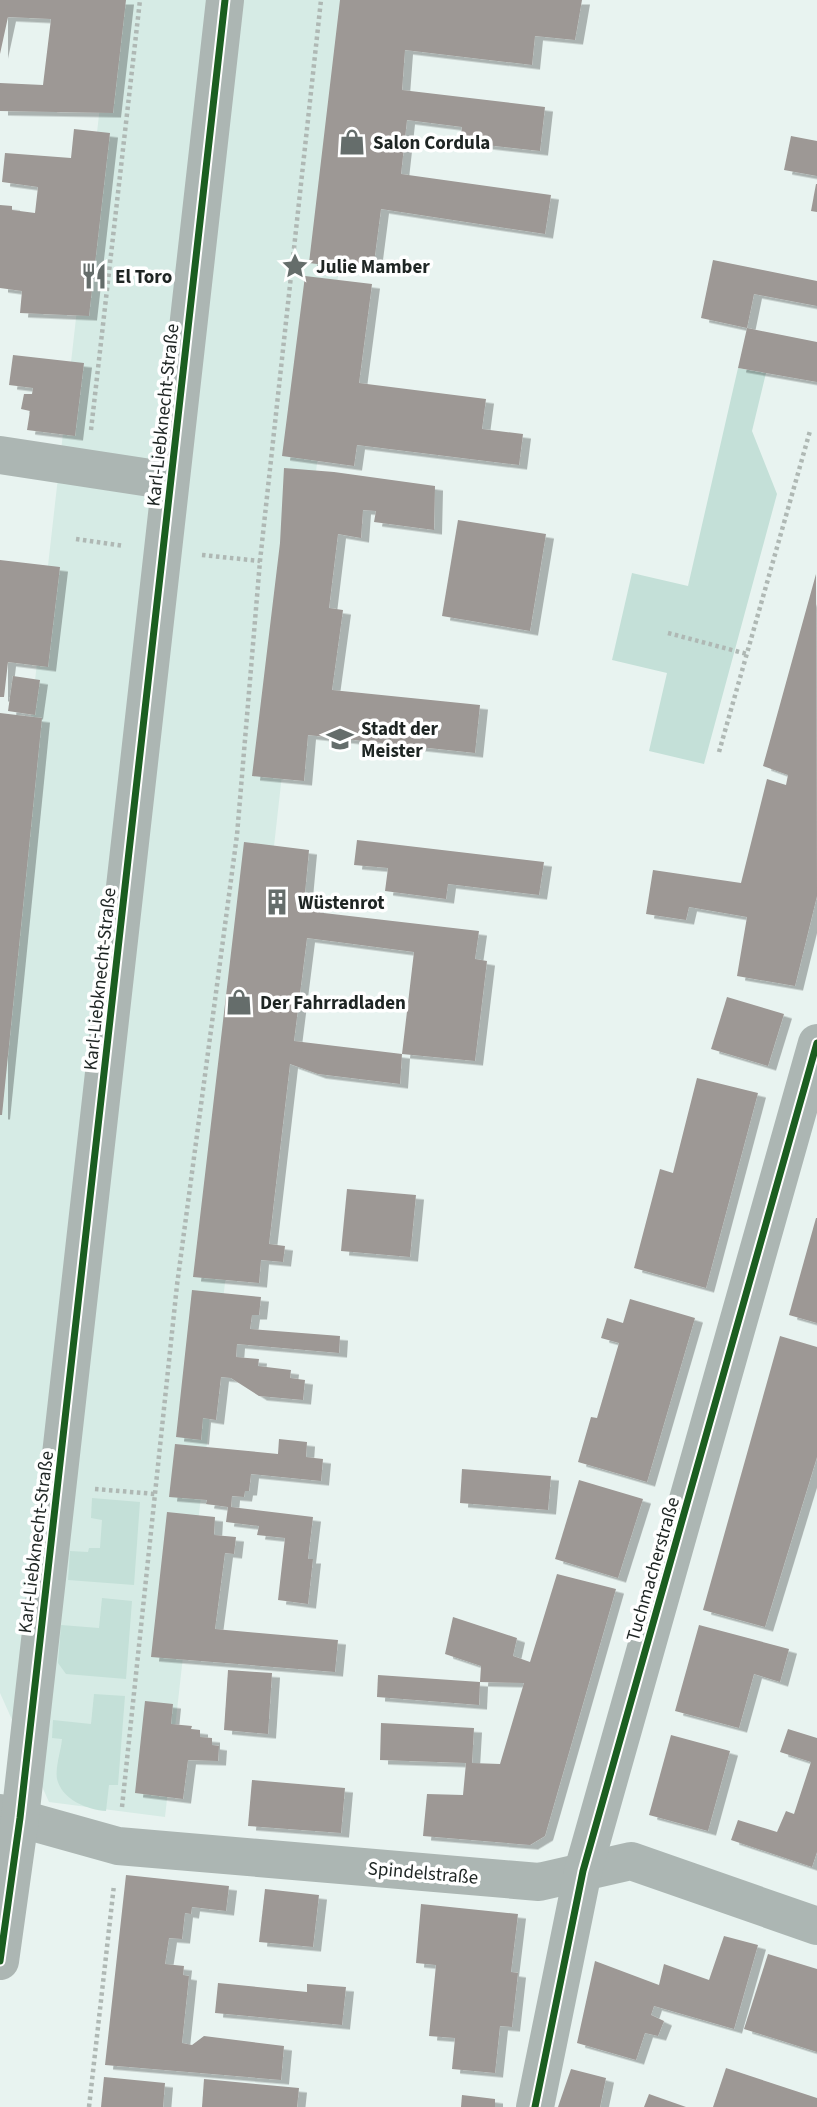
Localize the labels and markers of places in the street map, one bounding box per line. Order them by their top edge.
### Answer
shop icon: Salon Cordula [337,127,367,157]
place label: Salon Cordula [373,130,490,157]
place icon: Julie Mamber [280,251,310,281]
place label: Julie Mamber [316,254,430,281]
restaurant icon: El Toro [79,261,109,291]
place label: El Toro [115,264,172,291]
place label: Stadt der Meister [361,716,439,765]
school or university icon: Stadt der Meister [325,724,355,754]
building icon: Wüstenrot [262,887,292,917]
place label: Wüstenrot [298,890,385,917]
shop icon: Der Fahrradladen [224,987,254,1017]
place label: Der Fahrradladen [260,990,406,1017]

